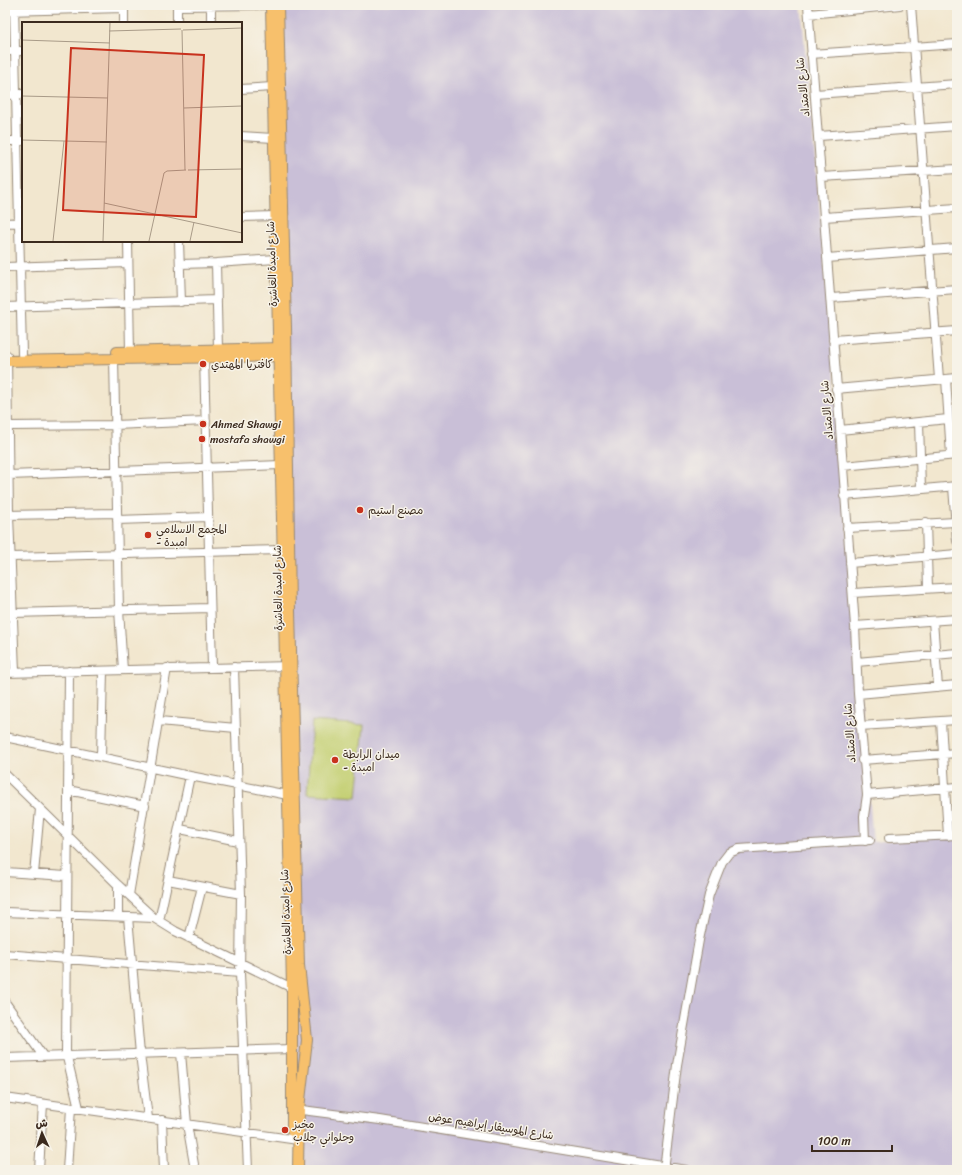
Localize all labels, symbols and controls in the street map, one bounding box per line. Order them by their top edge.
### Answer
inset map [22,22,242,242]
street label: شارع الامتداد [790,56,816,118]
street label: شارع امبدة العاشرة [261,221,283,307]
place label: كافتريا المهتدي [211,355,273,374]
marker: كافتريا المهتدي [198,359,208,369]
street label: شارع الامتداد [815,379,839,441]
place label: Ahmed Shawgi [210,415,282,434]
marker: Ahmed Shawgi [198,419,208,429]
place label: mostafa shawgi [210,430,286,449]
marker: mostafa shawgi [197,434,207,444]
place label: مصنع استيم [368,501,423,520]
marker: مصنع استيم [355,505,365,515]
place label: المجمع الاسلامي - امبدة [156,520,227,552]
marker: المجمع الاسلامي - امبدة [143,530,153,540]
street label: شارع امبدة العاشرة [268,545,288,631]
street label: شارع الامتداد [838,703,862,763]
place label: ميدان الرابطة - امبدة [343,745,400,777]
marker: ميدان الرابطة - امبدة [330,755,340,765]
street label: شارع امبدة العاشرة [275,869,297,955]
street label: شارع الموسيقار إبراهيم عوض [427,1107,555,1145]
north arrow [22,1113,62,1153]
text: ش [35,1114,48,1133]
place label: مخبز وحلواني جلاب [292,1115,354,1148]
marker: مخبز وحلواني جلاب [280,1125,290,1135]
scale bar [812,1127,892,1153]
text: 100 m [818,1130,851,1152]

